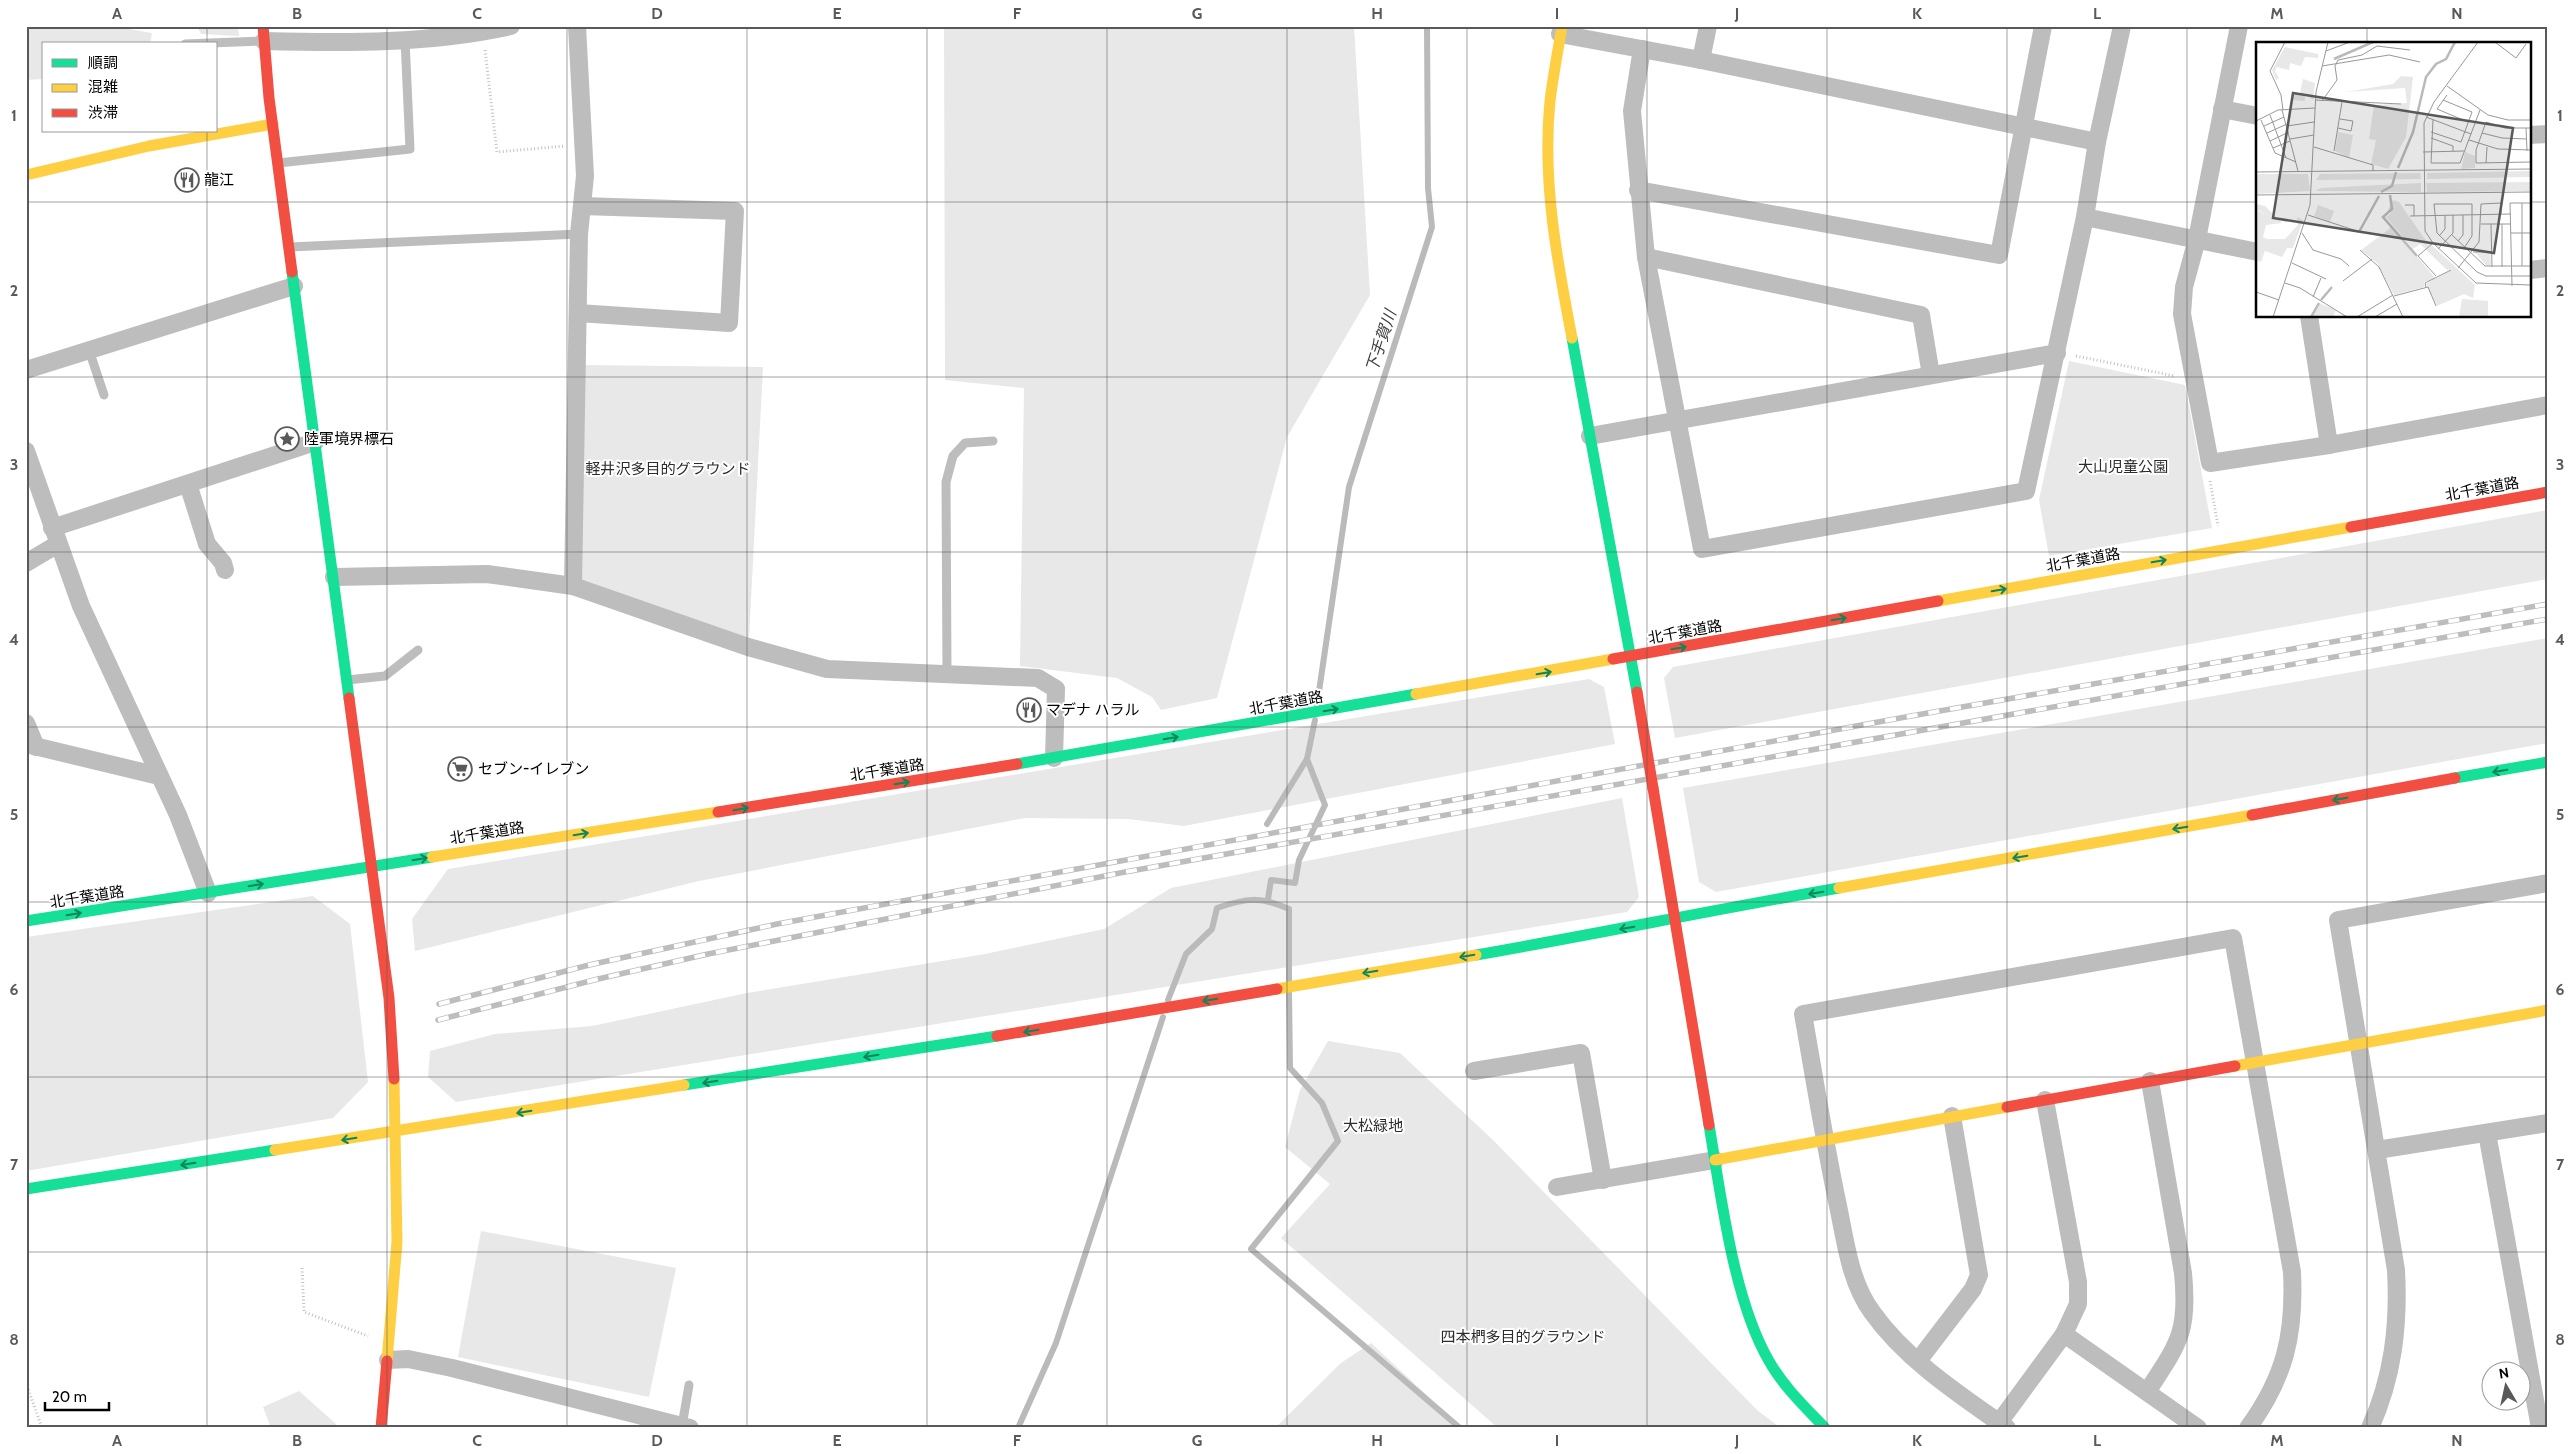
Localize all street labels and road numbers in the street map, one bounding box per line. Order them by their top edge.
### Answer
street label: 北千葉道路 [2443,474,2521,504]
street label: 北千葉道路 [2044,545,2122,575]
street label: 北千葉道路 [1646,617,1724,647]
street label: 北千葉道路 [1247,688,1325,718]
street label: 北千葉道路 [849,755,925,785]
street label: 北千葉道路 [449,818,525,848]
street label: 北千葉道路 [49,882,125,912]

